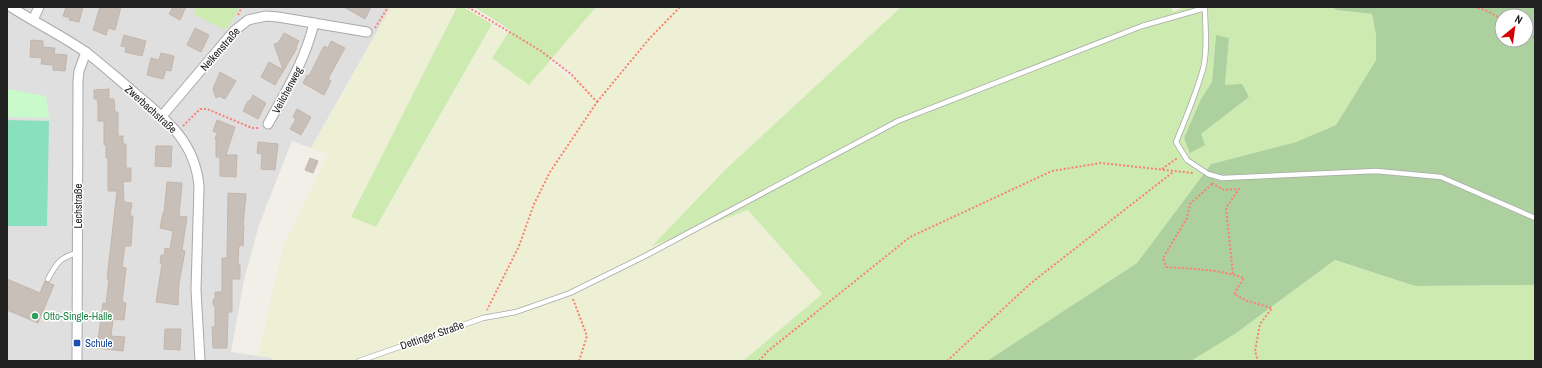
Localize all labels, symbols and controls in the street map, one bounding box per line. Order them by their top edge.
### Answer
north arrow [1494,8,1534,48]
text: N [1513,12,1525,27]
street label: Nelkenstraße [197,24,243,74]
street label: Veilchenweg [269,64,305,116]
street label: Zwerbachstraße [122,82,180,136]
street label: Lechstraße [71,183,85,229]
place label: Otto-Single-Halle [43,309,112,323]
marker: Otto-Single-Halle [30,311,40,321]
street label: Dettinger Straße [398,318,466,352]
place label: Schule [85,336,113,350]
marker: Schule [72,338,82,348]

